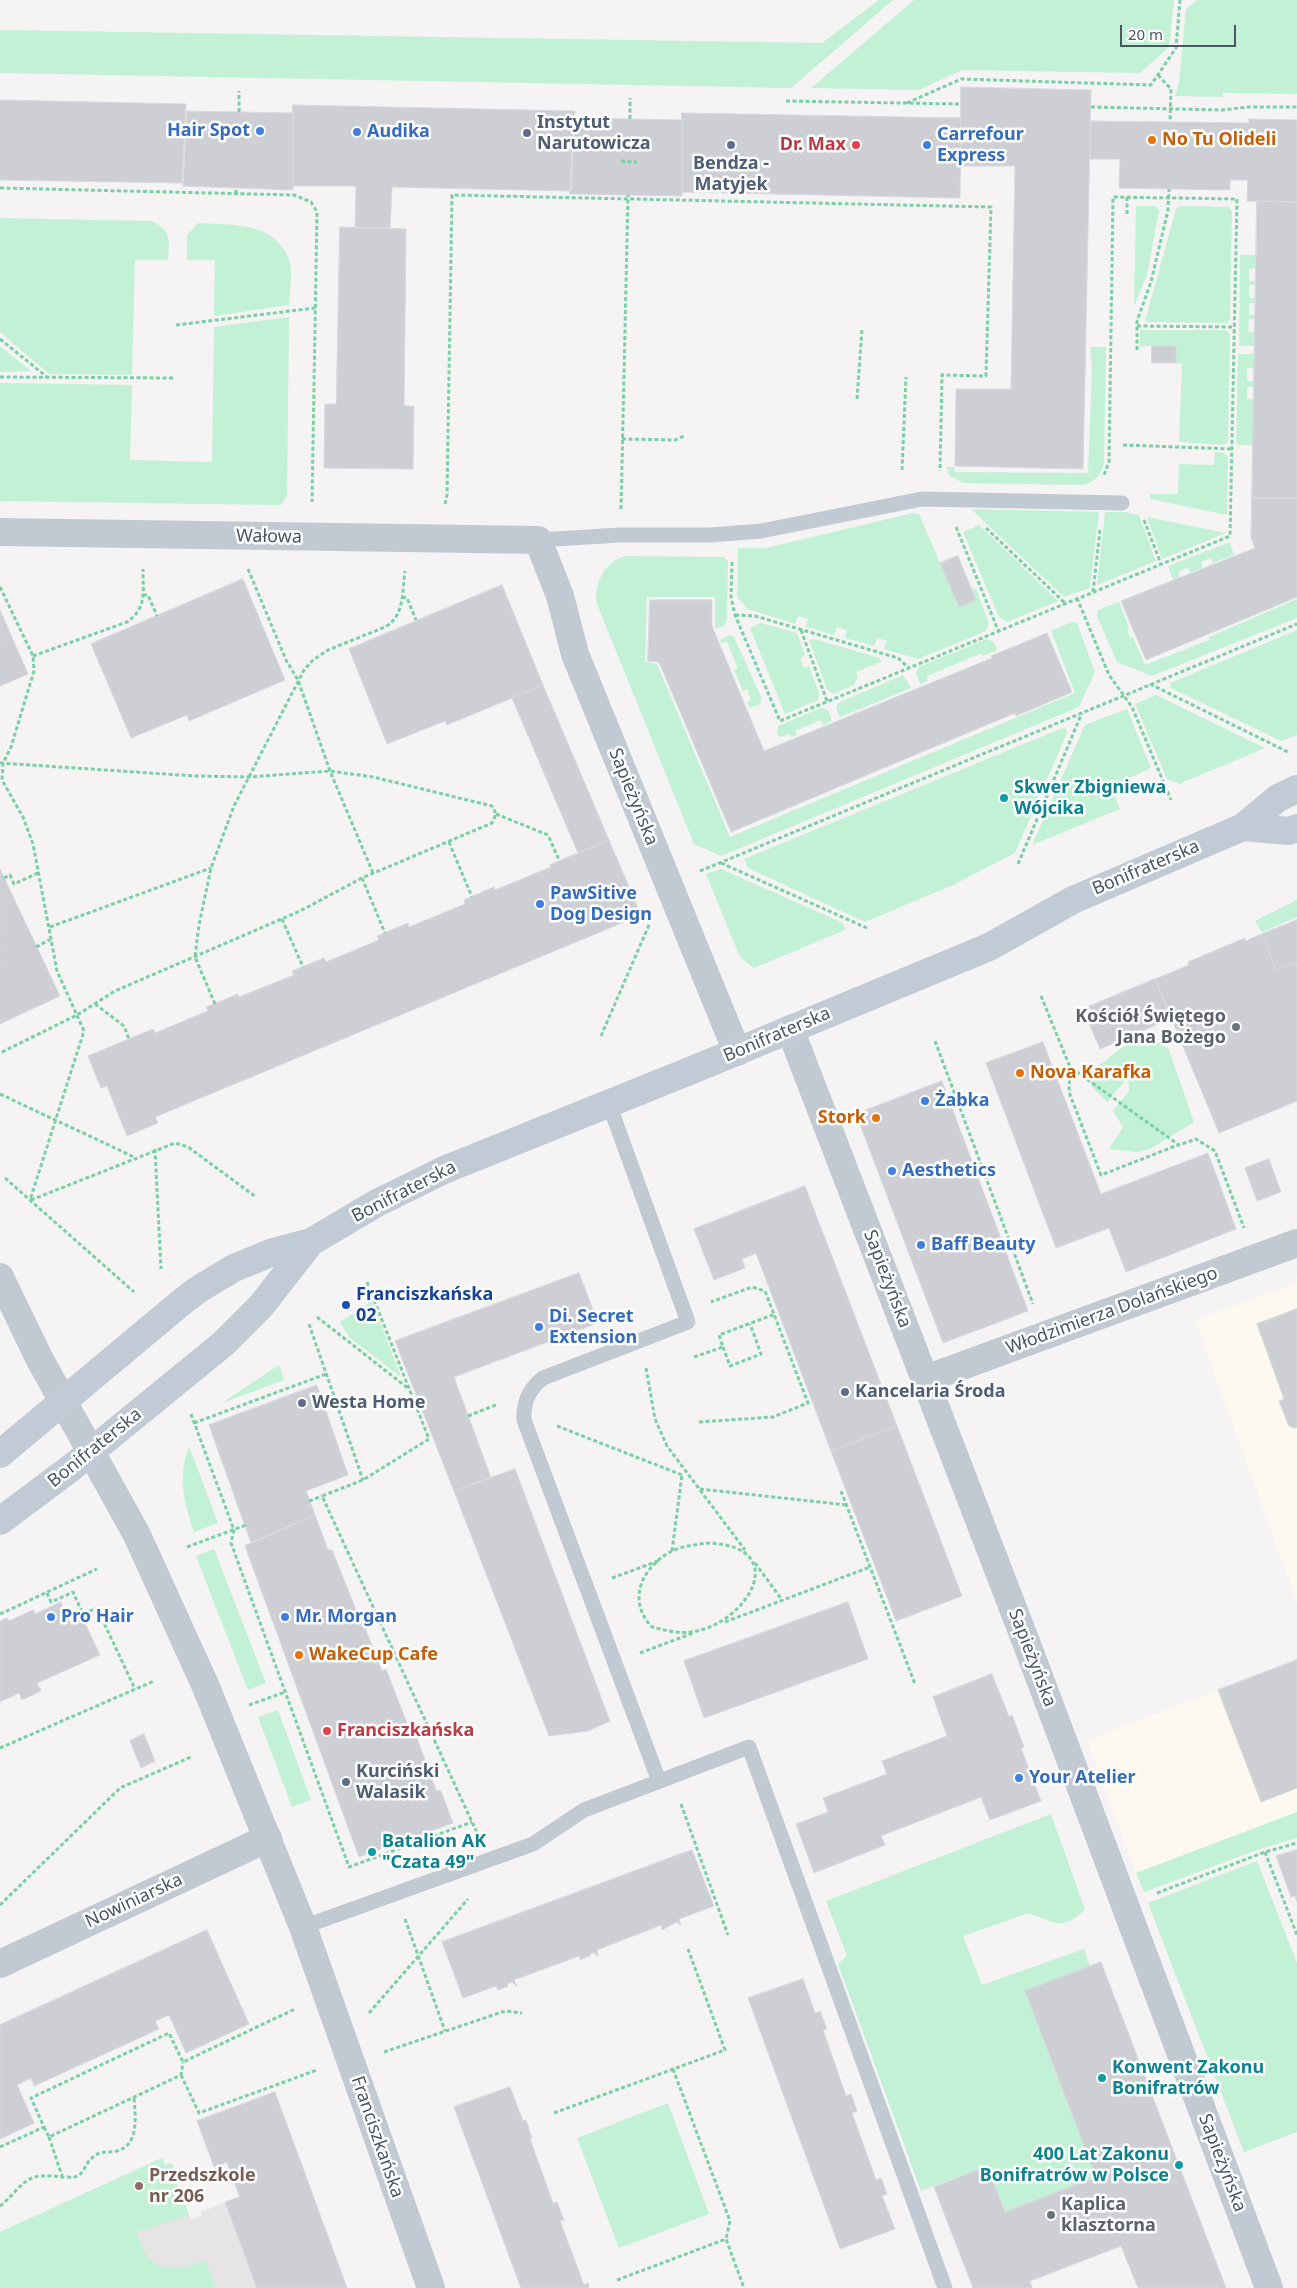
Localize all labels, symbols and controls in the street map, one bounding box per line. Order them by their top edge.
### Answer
scale bar [1122,15,1238,47]
text: 20 m [1128,24,1163,44]
place label: Instytut Narutowicza [537,112,651,154]
place label: Hair Spot [167,120,250,142]
place label: Audika [367,121,430,143]
place label: Carrefour Express [937,124,1024,166]
marker: Hair Spot [254,125,266,137]
marker: Audika [351,126,363,138]
marker: Instytut Narutowicza [521,127,533,139]
place label: No Tu Olideli [1162,129,1276,151]
place label: Dr. Max [780,134,846,156]
marker: No Tu Olideli [1146,134,1158,146]
marker: Bendza - Matyjek [725,139,737,151]
marker: Dr. Max [850,139,862,151]
marker: Carrefour Express [921,139,933,151]
place label: Bendza - Matyjek [693,153,769,195]
street label: Wałowa [236,526,302,548]
street label: Sapieżyńska [604,745,662,849]
place label: Skwer Zbigniewa Wójcika [1014,777,1166,820]
marker: Skwer Zbigniewa Wójcika [998,792,1010,804]
street label: Bonifraterska [1089,836,1203,900]
place label: PawSitive Dog Design [550,883,652,926]
marker: PawSitive Dog Design [534,898,546,910]
street label: Bonifraterska [720,1003,834,1067]
place label: Kościół Świętego Jana Bożego [1075,1006,1226,1048]
marker: Kościół Świętego Jana Bożego [1230,1021,1242,1033]
place label: Nova Karafka [1030,1062,1151,1084]
marker: Nova Karafka [1014,1067,1026,1079]
place label: Żabka [935,1090,990,1112]
marker: Żabka [919,1095,931,1107]
place label: Stork [818,1107,866,1129]
marker: Stork [870,1112,882,1124]
street label: Bonifraterska [348,1156,460,1228]
place label: Aesthetics [902,1160,996,1182]
marker: Aesthetics [886,1165,898,1177]
street label: Sapieżyńska [859,1227,915,1331]
place label: Baff Beauty [931,1234,1036,1256]
marker: Baff Beauty [915,1239,927,1251]
street label: Włodzimierza Dolańskiego [1003,1263,1221,1359]
place label: Franciszkańska 02 [356,1284,493,1326]
marker: Franciszkańska 02 [340,1299,352,1311]
place label: Di. Secret Extension [549,1306,637,1348]
marker: Di. Secret Extension [533,1321,545,1333]
place label: Kancelaria Środa [855,1381,1006,1403]
marker: Kancelaria Środa [839,1386,851,1398]
place label: Westa Home [312,1392,425,1414]
marker: Westa Home [296,1397,308,1409]
street label: Bonifraterska [44,1404,146,1492]
place label: Pro Hair [61,1606,134,1628]
place label: Mr. Morgan [295,1606,397,1628]
street label: Sapieżyńska [1004,1606,1060,1710]
marker: Pro Hair [45,1611,57,1623]
marker: Mr. Morgan [279,1611,291,1623]
place label: WakeCup Cafe [309,1644,438,1666]
marker: WakeCup Cafe [293,1649,305,1661]
place label: Franciszkańska [337,1720,474,1742]
marker: Franciszkańska [321,1725,333,1737]
place label: Kurciński Walasik [356,1761,439,1804]
place label: Your Atelier [1029,1767,1136,1789]
marker: Your Atelier [1013,1772,1025,1784]
marker: Kurciński Walasik [340,1776,352,1788]
place label: Batalion AK "Czata 49" [382,1831,486,1874]
marker: Batalion AK "Czata 49" [366,1846,378,1858]
street label: Nowiniarska [82,1869,186,1933]
place label: Konwent Zakonu Bonifratrów [1112,2057,1264,2100]
marker: Konwent Zakonu Bonifratrów [1096,2072,1108,2084]
street label: Franciszkańska [346,2073,408,2201]
street label: Sapieżyńska [1194,2111,1250,2215]
place label: 400 Lat Zakonu Bonifratrów w Polsce [980,2144,1169,2186]
marker: 400 Lat Zakonu Bonifratrów w Polsce [1173,2159,1185,2171]
place label: Przedszkole nr 206 [149,2165,256,2208]
marker: Przedszkole nr 206 [133,2180,145,2192]
place label: Kaplica klasztorna [1061,2194,1156,2236]
marker: Kaplica klasztorna [1045,2209,1057,2221]

